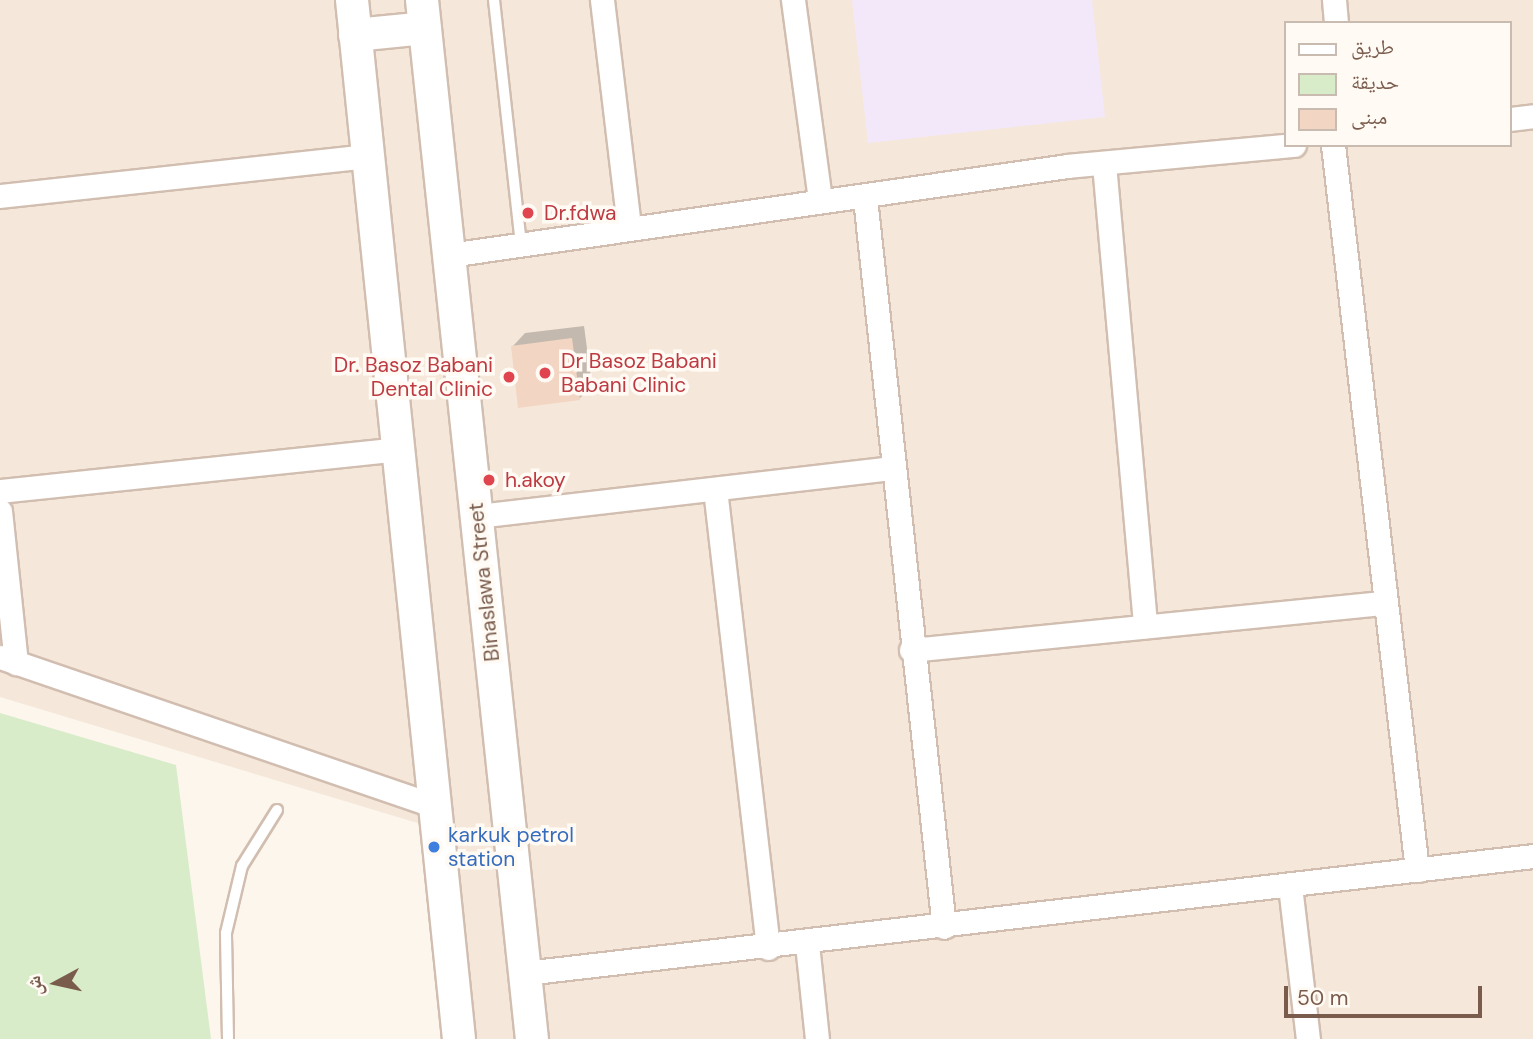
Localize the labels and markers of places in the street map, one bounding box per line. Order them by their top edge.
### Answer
place label: Dr.fdwa [544,200,616,226]
marker: Dr.fdwa [518,203,538,223]
place label: Dr Basoz Babani Babani Clinic [561,348,717,398]
place label: Dr. Basoz Babani Dental Clinic [334,352,493,402]
marker: Dr Basoz Babani Babani Clinic [535,363,555,383]
marker: Dr. Basoz Babani Dental Clinic [499,367,519,387]
place label: h.akoy [505,467,566,493]
marker: h.akoy [479,470,499,490]
place label: karkuk petrol station [448,822,574,872]
marker: karkuk petrol station [426,839,442,855]

